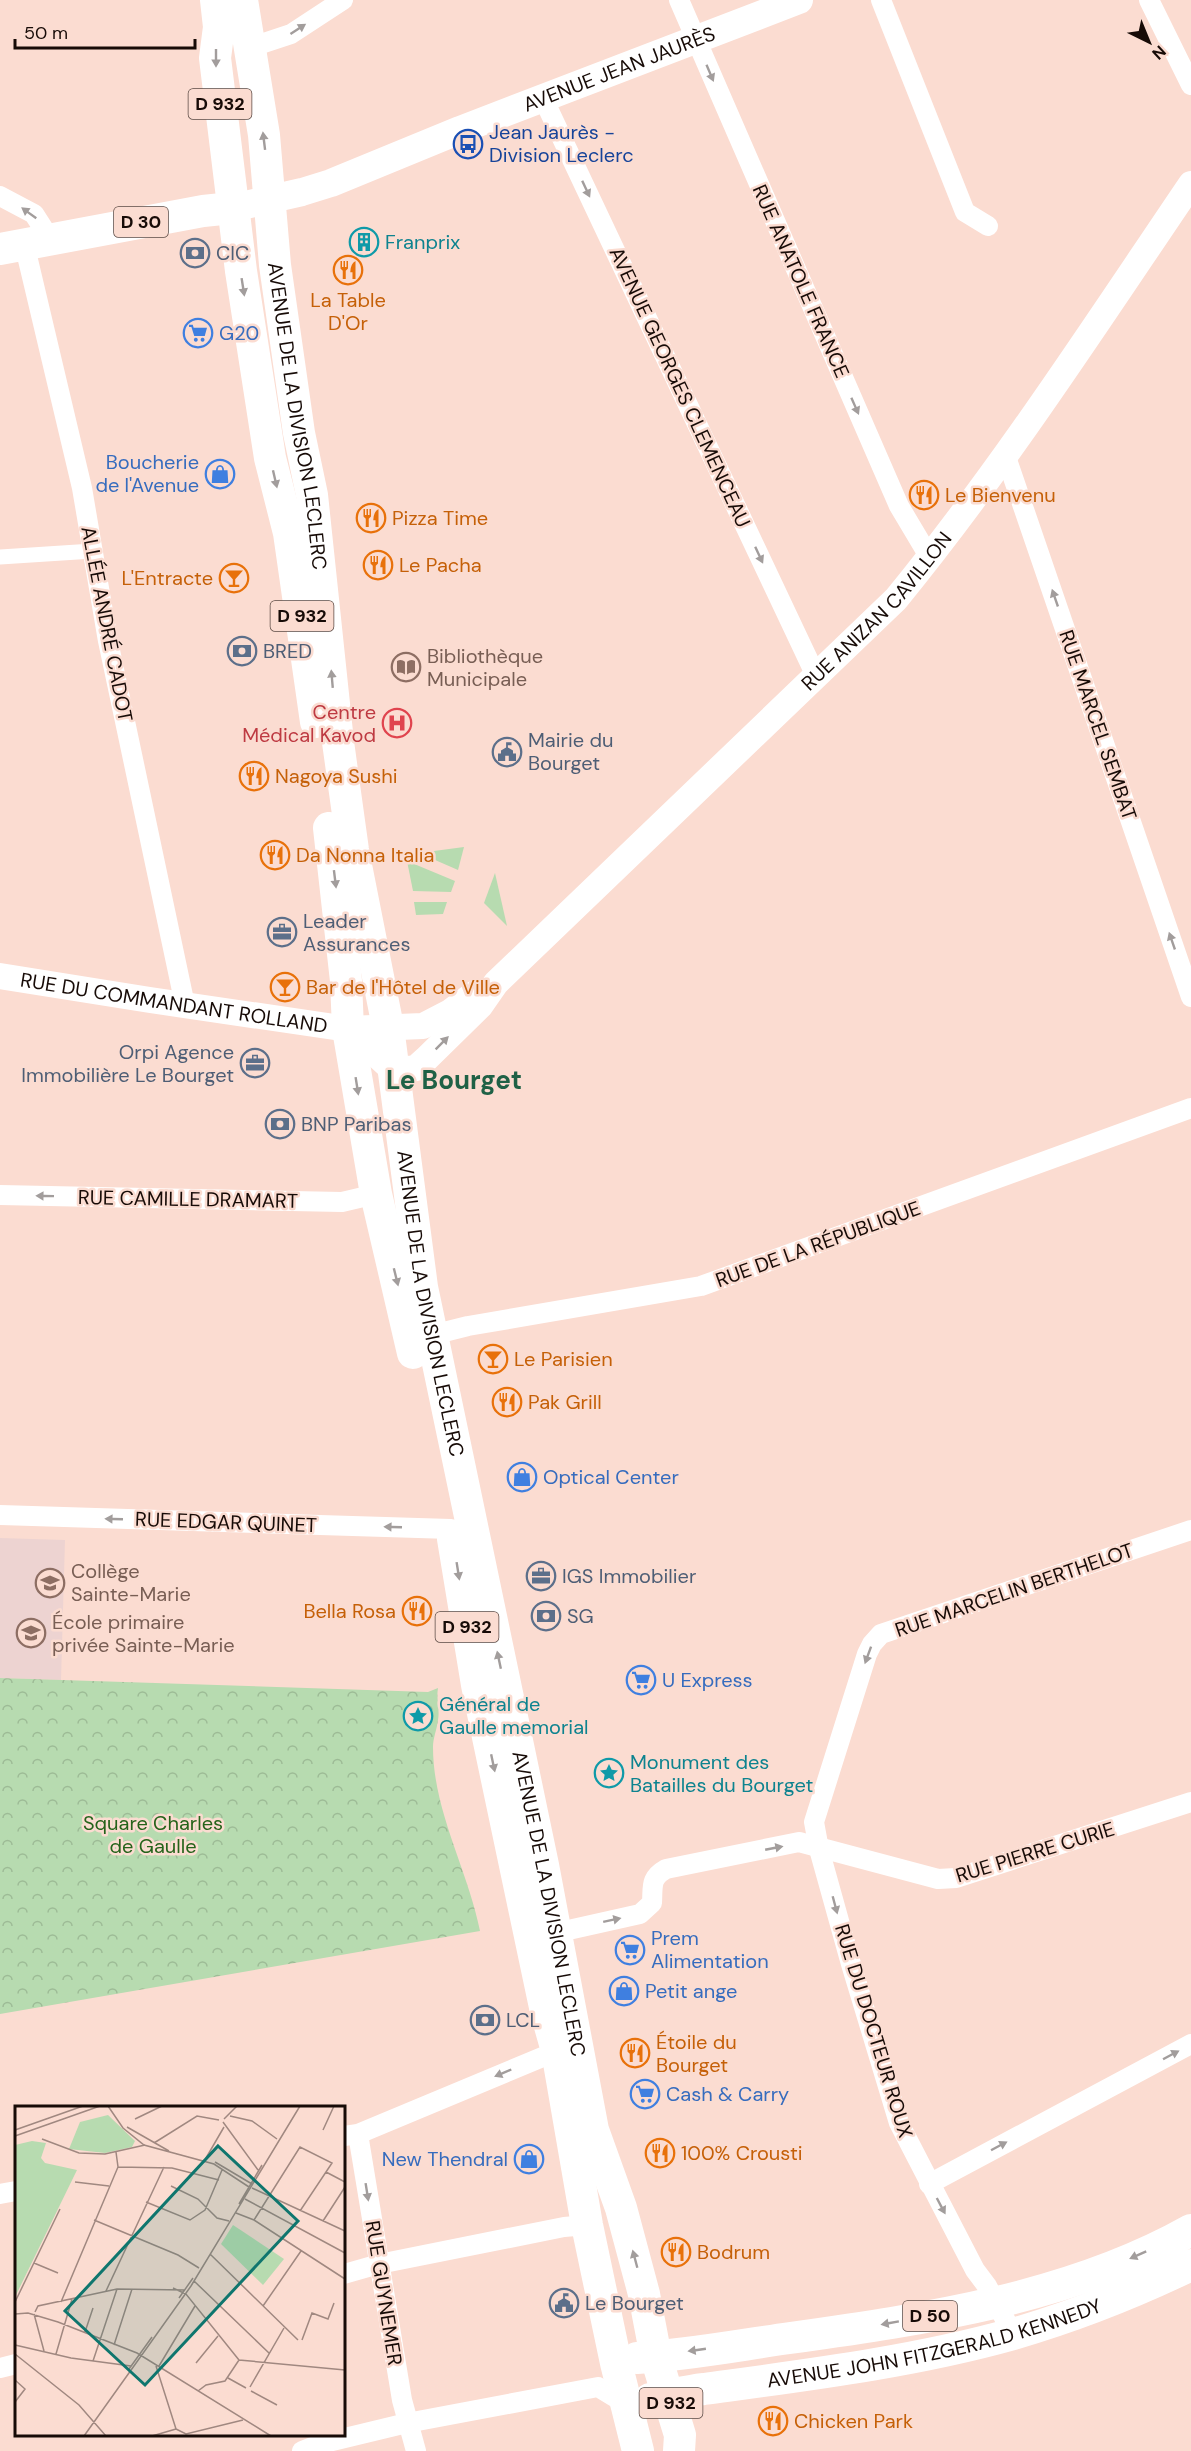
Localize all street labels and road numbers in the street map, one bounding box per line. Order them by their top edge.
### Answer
street label: AVENUE JEAN JAURÈS [519,20,719,118]
road number: D 932 [188,89,252,119]
street label: RUE ANATOLE FRANCE [747,180,855,382]
road number: D 30 [114,207,168,237]
street label: AVENUE GEORGES CLEMENCEAU [603,243,757,531]
street label: AVENUE DE LA DIVISION LECLERC [262,260,333,571]
street label: ALLÉE ANDRÉ CADOT [75,524,139,724]
street label: RUE ANIZAN CAVILLON [796,526,957,696]
road number: D 932 [270,601,334,631]
street label: RUE MARCEL SEMBAT [1053,626,1143,824]
street label: RUE DU COMMANDANT ROLLAND [19,966,329,1039]
street label: AVENUE DE LA DIVISION LECLERC [391,1149,470,1459]
street label: RUE CAMILLE DRAMART [78,1184,298,1214]
street label: RUE DE LA RÉPUBLIQUE [712,1195,924,1293]
street label: RUE EDGAR QUINET [135,1506,317,1538]
street label: RUE MARCELIN BERTHELOT [891,1537,1137,1643]
road number: D 932 [436,1612,498,1642]
street label: AVENUE DE LA DIVISION LECLERC [506,1748,592,2059]
street label: RUE PIERRE CURIE [952,1815,1118,1889]
street label: RUE DU DOCTEUR ROUX [829,1921,919,2141]
street label: RUE GUYNEMER [360,2219,408,2367]
street label: AVENUE JOHN FITZGERALD KENNEDY [765,2292,1105,2393]
road number: D 50 [903,2301,957,2331]
road number: D 932 [640,2388,702,2418]

